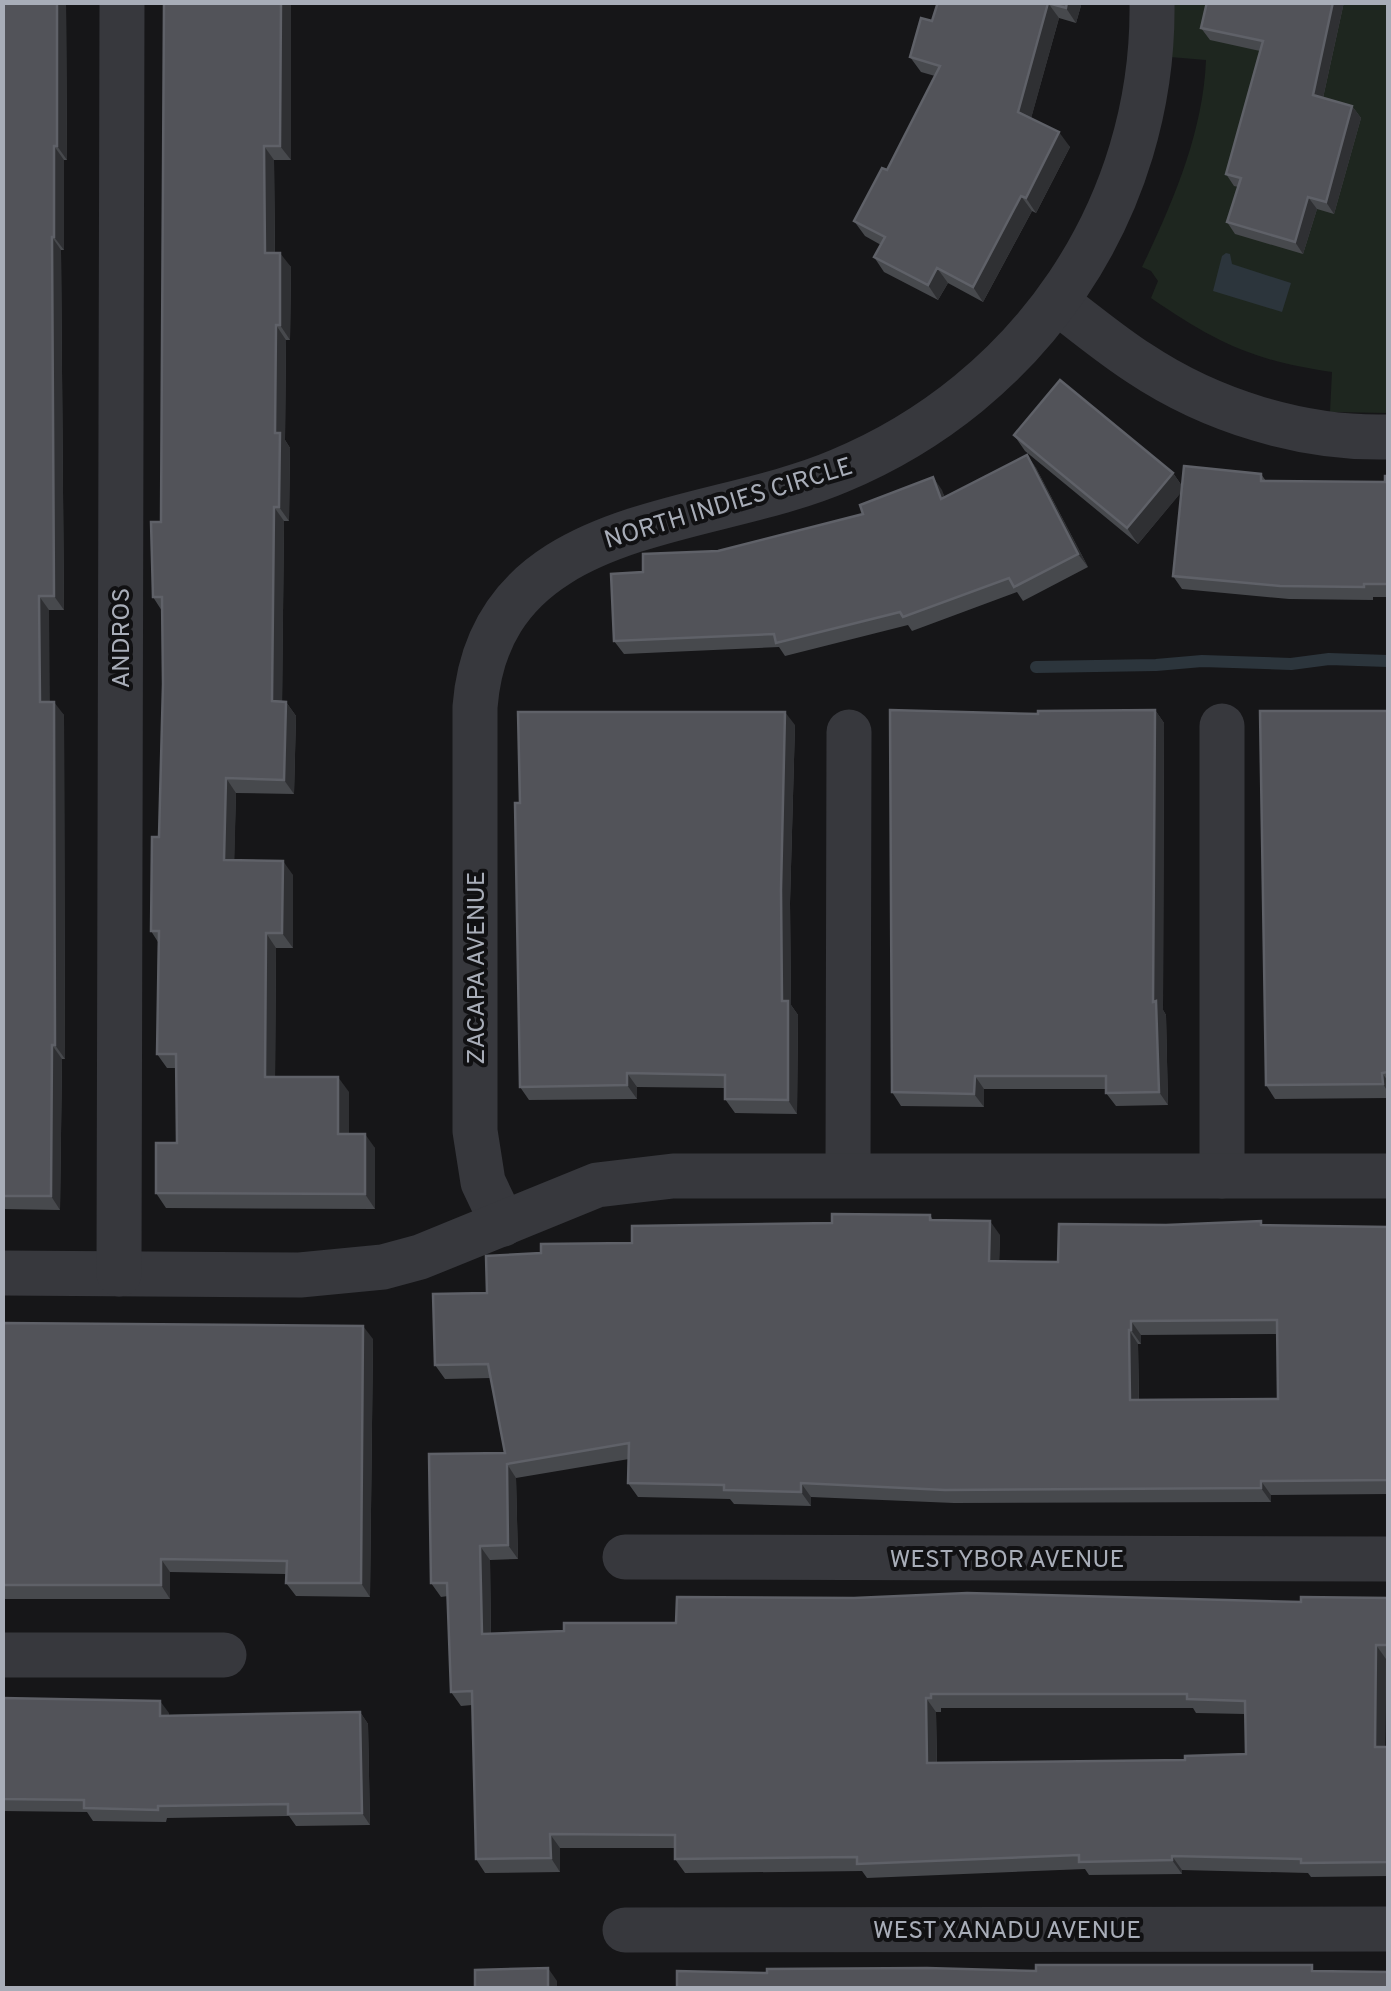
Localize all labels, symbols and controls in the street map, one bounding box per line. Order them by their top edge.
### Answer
street label: NORTH INDIES CIRCLE [601,452,857,558]
street label: ANDROS [107,588,139,688]
street label: ZACAPA AVENUE [462,871,494,1065]
street label: WEST YBOR AVENUE [889,1545,1125,1577]
street label: WEST XANADU AVENUE [873,1916,1141,1948]

